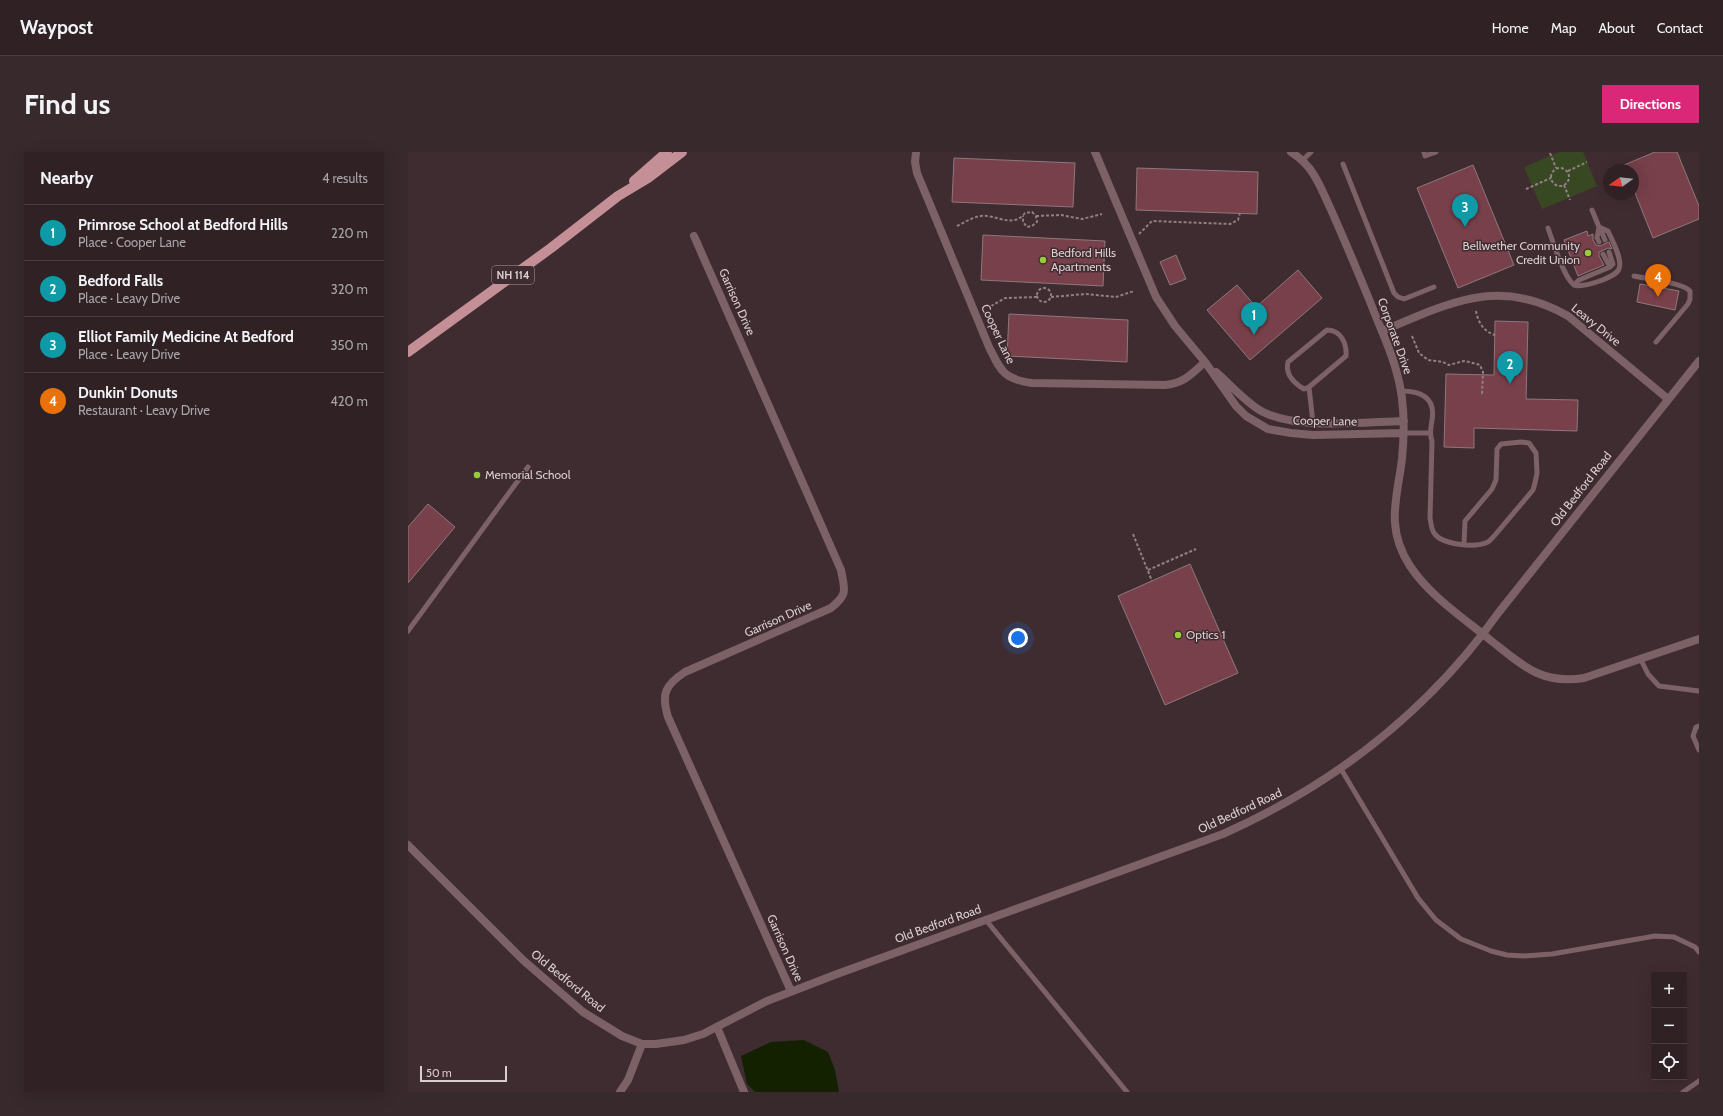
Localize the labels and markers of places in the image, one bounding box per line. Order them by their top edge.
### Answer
pin: 3 [1452,194,1478,227]
place label: Bellwether Community Credit Union [1463,238,1580,267]
place label: Bedford Hills Apartments [1051,245,1116,274]
marker: Bellwether Community Credit Union [1583,248,1593,258]
marker: Bedford Hills Apartments [1038,255,1048,265]
pin: 4 [1645,264,1671,297]
pin: 1 [1241,302,1267,335]
pin: 2 [1497,351,1523,384]
place label: Memorial School [485,467,571,482]
marker: Memorial School [472,470,482,480]
place label: Optics 1 [1186,627,1225,642]
marker: Optics 1 [1173,630,1183,640]

